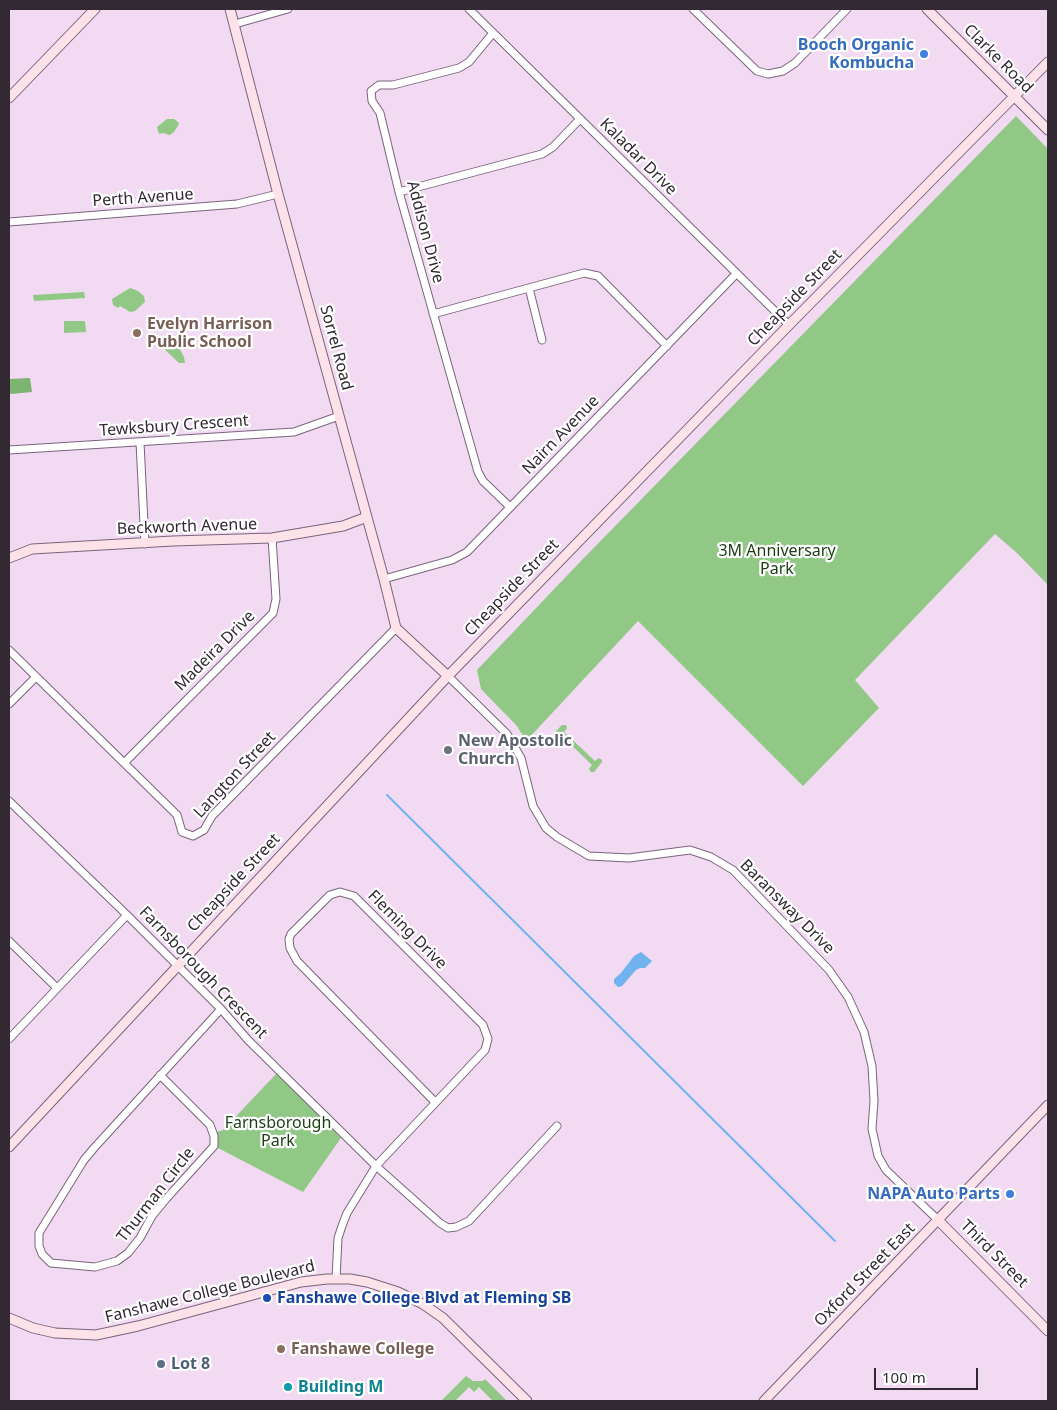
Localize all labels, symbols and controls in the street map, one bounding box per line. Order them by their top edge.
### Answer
street label: Clarke Road [959,20,1037,98]
place label: Booch Organic Kombucha [798,35,914,73]
marker: Booch Organic Kombucha [918,48,930,60]
street label: Kaladar Drive [595,114,681,200]
street label: Addison Drive [402,179,448,285]
street label: Perth Avenue [92,185,194,211]
street label: Cheapside Street [744,246,846,350]
street label: Sorrel Road [315,303,357,393]
place label: Evelyn Harrison Public School [147,314,272,352]
marker: Evelyn Harrison Public School [131,327,143,339]
street label: Nairn Avenue [519,392,603,478]
street label: Tewksbury Crescent [99,411,249,441]
street label: Beckworth Avenue [116,515,258,539]
street label: Cheapside Street [461,536,563,640]
park label: 3M Anniversary Park [718,541,836,579]
street label: Madeira Drive [171,607,259,695]
street label: Langton Street [190,728,280,822]
place label: New Apostolic Church [458,731,572,769]
marker: New Apostolic Church [442,744,454,756]
street label: Cheapside Street [184,830,284,936]
street label: Baransway Drive [736,856,838,958]
street label: Fleming Drive [363,886,451,974]
street label: Farnsborough Crescent [135,903,271,1043]
park label: Farnsborough Park [225,1113,331,1151]
street label: Thurman Circle [113,1144,199,1246]
place label: NAPA Auto Parts [867,1184,1000,1204]
marker: NAPA Auto Parts [1004,1188,1016,1200]
street label: Third Street [956,1216,1032,1292]
street label: Oxford Street East [811,1219,919,1331]
street label: Fanshawe College Boulevard [103,1257,317,1327]
place label: Fanshawe College Blvd at Fleming SB [277,1288,571,1308]
marker: Fanshawe College Blvd at Fleming SB [261,1292,273,1304]
place label: Fanshawe College [291,1339,434,1359]
marker: Fanshawe College [275,1343,287,1355]
place label: Lot 8 [171,1354,210,1374]
marker: Lot 8 [155,1358,167,1370]
scale bar [877,1358,981,1390]
text: 100 m [882,1367,926,1387]
place label: Building M [298,1377,383,1397]
marker: Building M [282,1381,294,1393]

